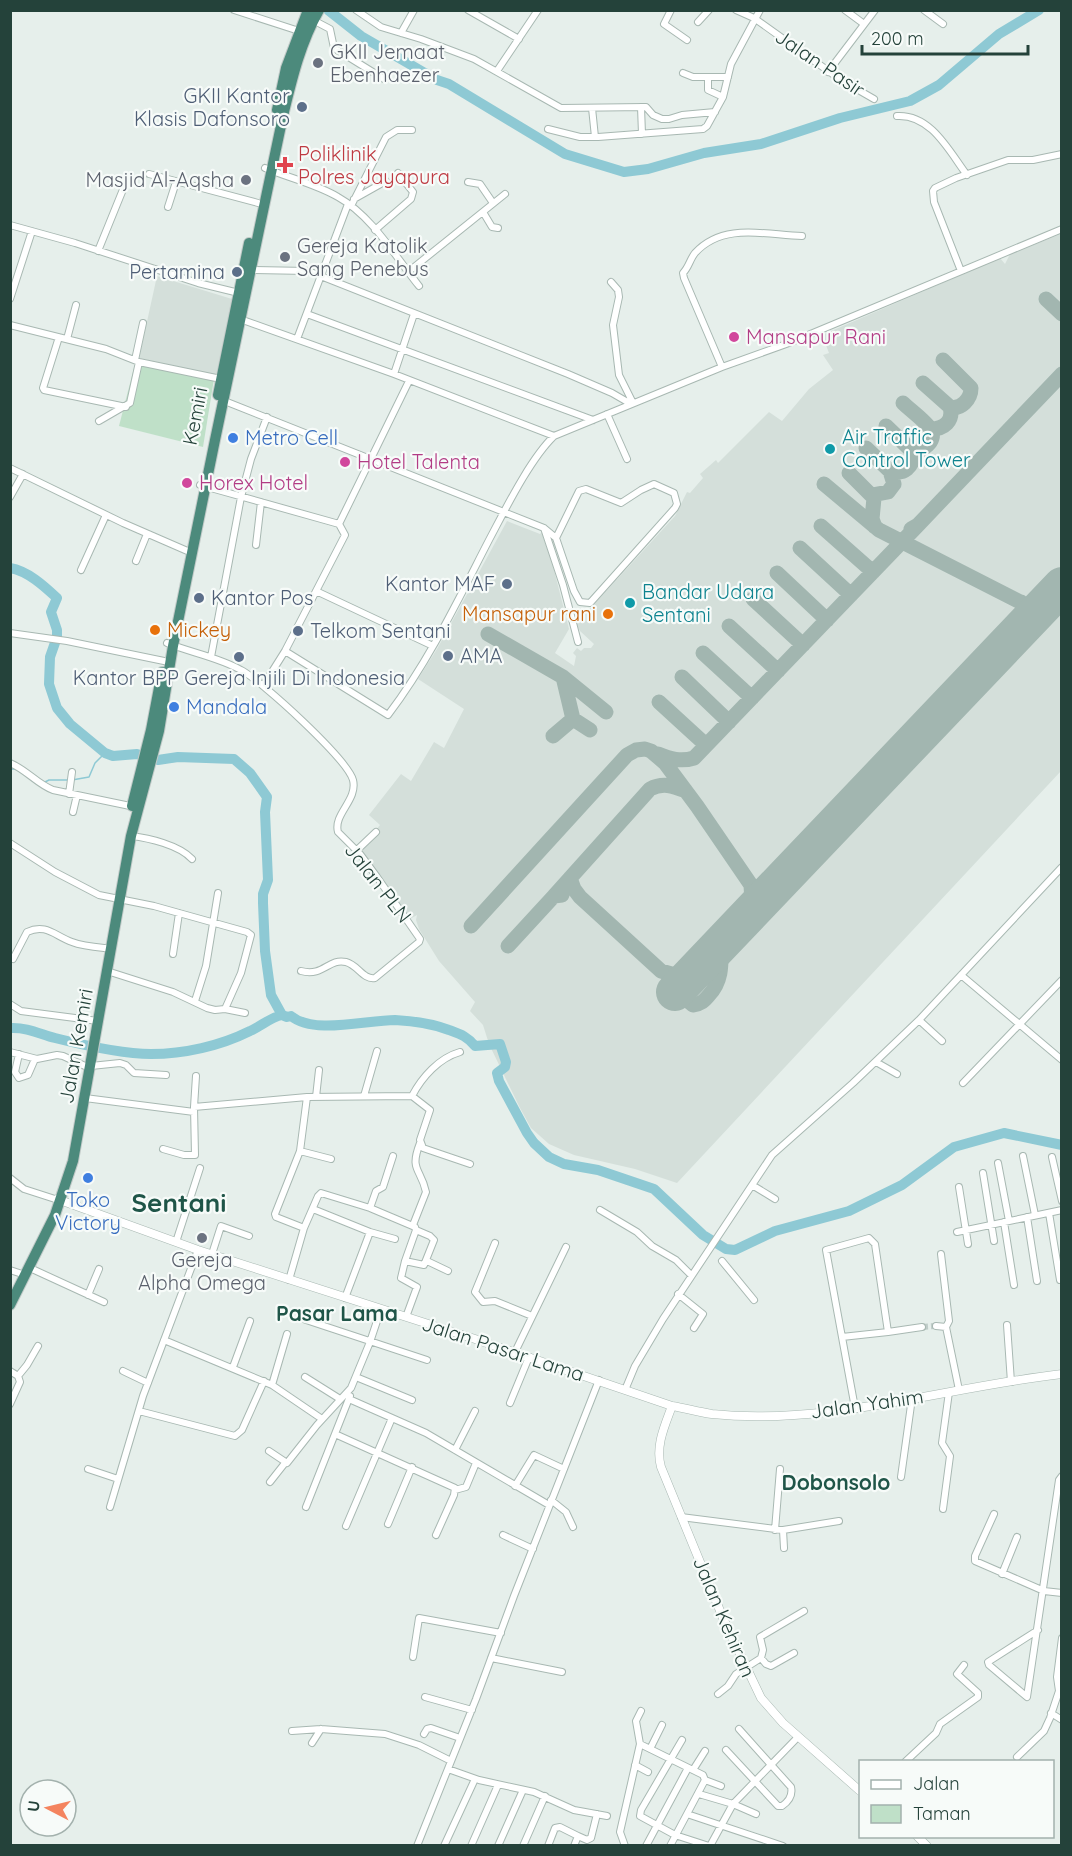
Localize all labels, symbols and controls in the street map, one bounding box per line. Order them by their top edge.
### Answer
scale bar [862,18,1028,56]
street label: Jalan Pasir [771,24,870,102]
text: 200 m [871,27,924,50]
place label: GKII Jemaat Ebenhaezer [330,39,445,87]
marker: GKII Jemaat Ebenhaezer [311,56,325,70]
place label: GKII Kantor Klasis Dafonsoro [134,83,290,131]
marker: GKII Kantor Klasis Dafonsoro [295,100,309,114]
place label: Poliklinik Polres Jayapura [298,141,450,189]
marker: Poliklinik Polres Jayapura [276,156,294,174]
place label: Masjid Al-Aqsha [85,167,234,192]
marker: Masjid Al-Aqsha [239,173,253,187]
place label: Gereja Katolik Sang Penebus [297,233,429,281]
marker: Gereja Katolik Sang Penebus [278,250,292,264]
place label: Pertamina [129,259,225,284]
marker: Pertamina [230,265,244,279]
place label: Mansapur Rani [746,324,886,349]
marker: Mansapur Rani [727,330,741,344]
street label: Kemiri [177,385,212,447]
place label: Air Traffic Control Tower [842,424,971,472]
place label: Metro Cell [245,425,338,450]
marker: Metro Cell [226,431,240,445]
marker: Air Traffic Control Tower [823,442,837,456]
place label: Hotel Talenta [357,449,480,474]
marker: Hotel Talenta [338,455,352,469]
place label: Horex Hotel [199,470,308,495]
marker: Horex Hotel [180,476,194,490]
place label: Kantor MAF [385,571,495,596]
marker: Kantor MAF [500,577,514,591]
place label: Bandar Udara Sentani [642,579,774,627]
place label: Kantor Pos [211,585,313,610]
marker: Kantor Pos [192,591,206,605]
marker: Bandar Udara Sentani [623,596,637,610]
place label: Mansapur rani [462,601,596,626]
marker: Mansapur rani [601,607,615,621]
place label: Mickey [167,617,231,642]
place label: Telkom Sentani [310,618,450,643]
marker: Mickey [148,623,162,637]
marker: Telkom Sentani [291,624,305,638]
place label: AMA [460,643,502,668]
marker: AMA [441,649,455,663]
marker: Kantor BPP Gereja Injili Di Indonesia [232,650,246,664]
place label: Kantor BPP Gereja Injili Di Indonesia [73,665,405,690]
place label: Mandala [186,694,267,719]
marker: Mandala [167,700,181,714]
street label: Jalan PLN [339,838,417,928]
street label: Jalan Kemiri [53,987,98,1105]
marker: Toko Victory [81,1171,95,1185]
district label: Sentani [132,1186,226,1219]
place label: Toko Victory [55,1187,121,1235]
marker: Gereja Alpha Omega [195,1231,209,1245]
place label: Gereja Alpha Omega [138,1247,266,1295]
district label: Pasar Lama [276,1300,398,1326]
street label: Jalan Pasar Lama [419,1310,587,1387]
street label: Jalan Yahim [809,1383,925,1424]
district label: Dobonsolo [782,1469,890,1495]
street label: Jalan Kehiran [688,1553,761,1681]
legend [859,1760,1054,1838]
text: Jalan [913,1772,960,1795]
north arrow [18,1778,78,1838]
text: U [22,1799,44,1813]
text: Taman [913,1802,971,1825]

